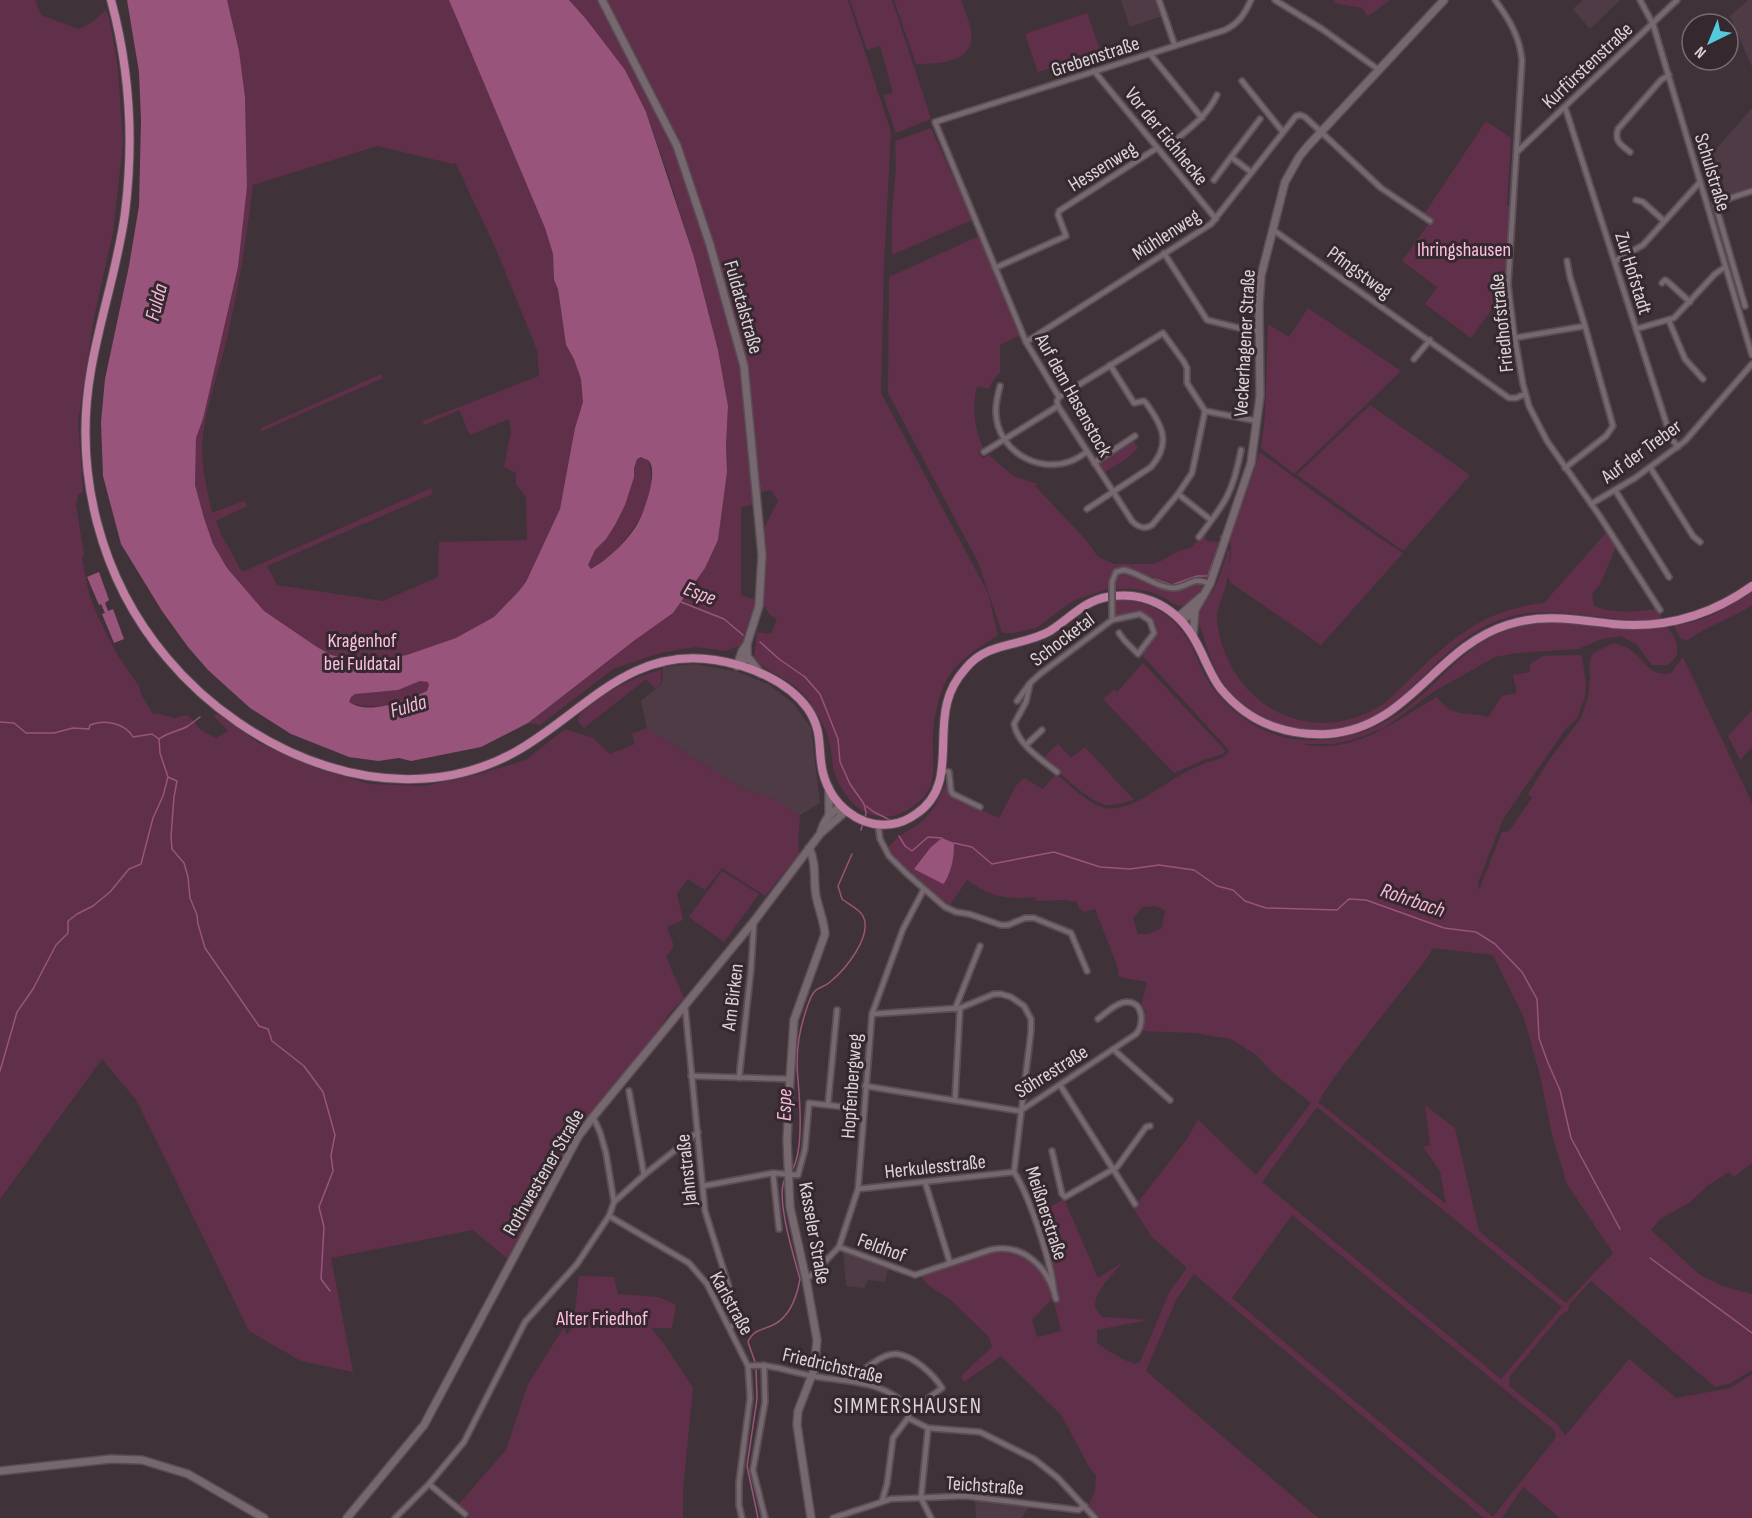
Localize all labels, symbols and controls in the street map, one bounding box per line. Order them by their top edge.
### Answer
north arrow [1680,12,1740,72]
street label: Kurfürstenstraße [1537,18,1638,114]
street label: Grebenstraße [1048,31,1142,82]
text: N [1691,42,1710,62]
street label: Vor der Eichhecke [1119,83,1213,191]
street label: Schulstraße [1689,131,1735,214]
street label: Hessenweg [1064,136,1141,197]
street label: Mühlenweg [1128,204,1205,266]
street label: Zur Hofstadt [1609,229,1657,317]
park label: Ihringshausen [1417,238,1511,262]
street label: Pfingstweg [1322,241,1397,304]
street label: Fuldatalstraße [718,258,768,357]
street label: Veckerhagener Straße [1229,269,1261,417]
street label: Friedhofstraße [1485,273,1519,373]
water label: Fulda [140,281,173,323]
street label: Auf dem Hasenstock [1029,329,1117,462]
street label: Auf der Treber [1596,415,1687,490]
water label: Espe [680,576,719,611]
street label: Schocketal [1026,608,1099,672]
park label: Kragenhof bei Fuldatal [324,629,400,676]
water label: Fulda [387,689,430,724]
water label: Rohrbach [1377,878,1449,923]
street label: Am Birken [717,962,749,1033]
street label: Hopfenbergweg [836,1033,868,1139]
street label: Söhrestraße [1011,1040,1093,1104]
water label: Espe [772,1089,797,1121]
street label: Rothwestener Straße [498,1105,590,1240]
street label: Jahnstraße [671,1133,703,1208]
street label: Herkulesstraße [883,1150,987,1184]
street label: Meißnerstraße [1020,1164,1072,1263]
street label: Kasseler Straße [793,1180,835,1286]
street label: Feldhof [854,1228,909,1268]
street label: Karlstraße [704,1268,758,1339]
park label: Alter Friedhof [555,1307,648,1331]
street label: Friedrichstraße [780,1343,885,1389]
district label: SIMMERSHAUSEN [833,1393,983,1420]
street label: Teichstraße [945,1471,1025,1501]

